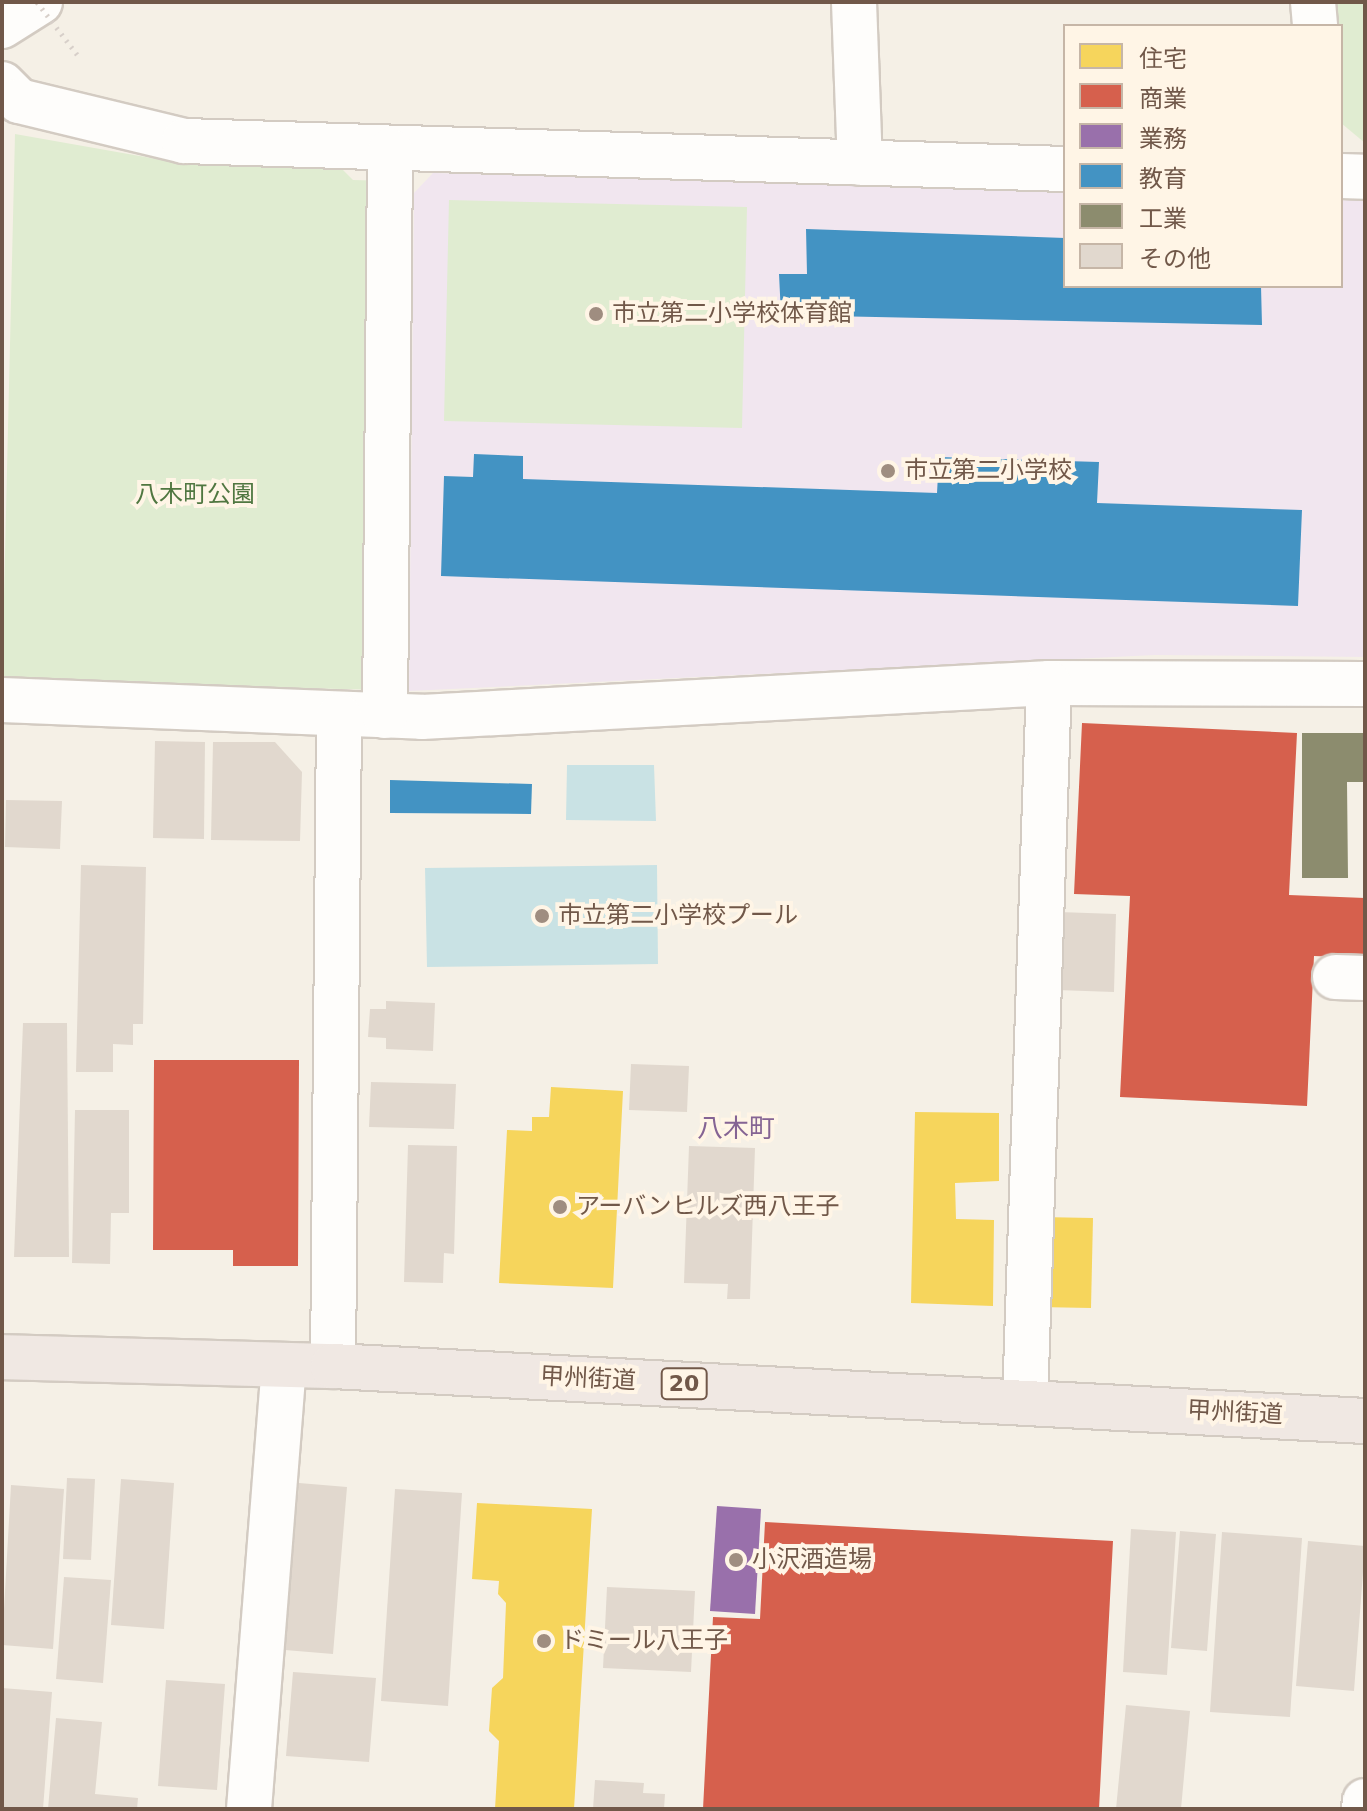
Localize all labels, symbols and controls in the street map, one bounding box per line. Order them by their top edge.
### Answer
legend [1063,24,1343,288]
text: 住宅 [1139,45,1187,73]
text: 商業 [1139,85,1187,113]
text: 業務 [1139,125,1187,153]
text: 教育 [1139,165,1187,193]
text: 工業 [1139,205,1187,233]
text: その他 [1139,245,1211,273]
place label: 市立第二小学校体育館 [612,300,852,328]
marker: 市立第二小学校体育館 [587,305,605,323]
place label: 市立第二小学校 [904,457,1072,485]
marker: 市立第二小学校 [879,462,897,480]
park label: 八木町公園 [135,481,255,509]
place label: 市立第二小学校プール [558,902,798,930]
marker: 市立第二小学校プール [533,907,551,925]
district label: 八木町 [697,1113,775,1145]
place label: アーバンヒルズ西八王子 [576,1193,839,1221]
marker: アーバンヒルズ西八王子 [551,1198,569,1216]
street label: 甲州街道 [539,1362,637,1396]
road number: 20 [660,1366,708,1402]
street label: 甲州街道 [1186,1396,1284,1430]
place label: 小沢酒造場 [752,1546,872,1574]
marker: 小沢酒造場 [727,1551,745,1569]
place label: ドミール八王子 [560,1627,728,1655]
marker: ドミール八王子 [535,1632,553,1650]

